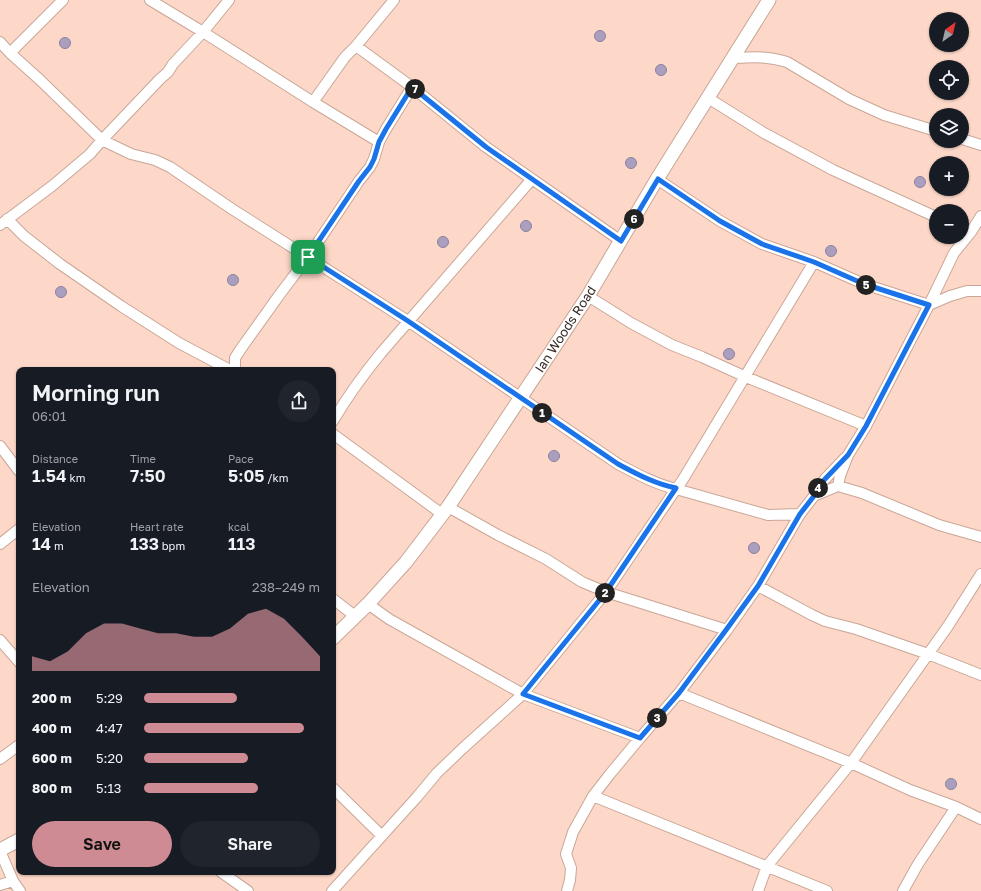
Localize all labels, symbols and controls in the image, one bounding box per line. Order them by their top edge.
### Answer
north arrow [929,12,969,52]
map controls [929,12,969,244]
button: locate [929,60,969,100]
pin: 7 [405,79,425,99]
text: 7 [412,82,418,95]
button: layers [929,108,969,148]
button: + [929,156,969,196]
button: − [929,204,969,244]
pin: 6 [624,209,644,229]
text: 6 [631,212,638,225]
pin [291,240,325,274]
icon: arrive [297,246,319,268]
pin: 5 [856,275,876,295]
text: 5 [863,278,869,291]
street label: Ian Woods Road [531,283,599,375]
text: Morning run [32,379,160,406]
button: share [278,380,320,422]
pin: 1 [532,403,552,423]
text: 1 [539,406,545,419]
text: 06:01 [32,408,66,424]
text: Distance [32,452,78,465]
text: Time [130,452,156,465]
text: Pace [228,452,254,465]
text: 1.54 [32,465,67,486]
text: 7:50 [130,465,166,486]
text: 5:05 [228,465,265,486]
text: km [67,471,85,484]
text: /km [265,471,288,484]
pin: 4 [808,478,828,498]
text: 4 [815,481,821,494]
text: Elevation [32,520,81,533]
text: Heart rate [130,520,184,533]
text: kcal [228,520,250,533]
text: 14 [32,533,51,554]
text: 133 [130,533,159,554]
text: 113 [228,533,255,554]
text: m [51,539,64,552]
text: bpm [159,539,185,552]
text: Elevation [32,579,90,595]
text: 238–249 m [252,579,320,595]
pin: 2 [595,583,615,603]
text: 2 [602,586,608,599]
text: 200 m [32,690,71,706]
text: 5:29 [96,690,123,706]
pin: 3 [647,708,667,728]
text: 3 [654,711,660,724]
text: 400 m [32,720,72,736]
text: 4:47 [96,720,123,736]
text: 600 m [32,750,72,766]
text: 5:20 [96,750,123,766]
text: 800 m [32,780,72,796]
text: 5:13 [96,780,121,796]
button: Save [32,821,172,867]
button: Share [180,821,320,867]

